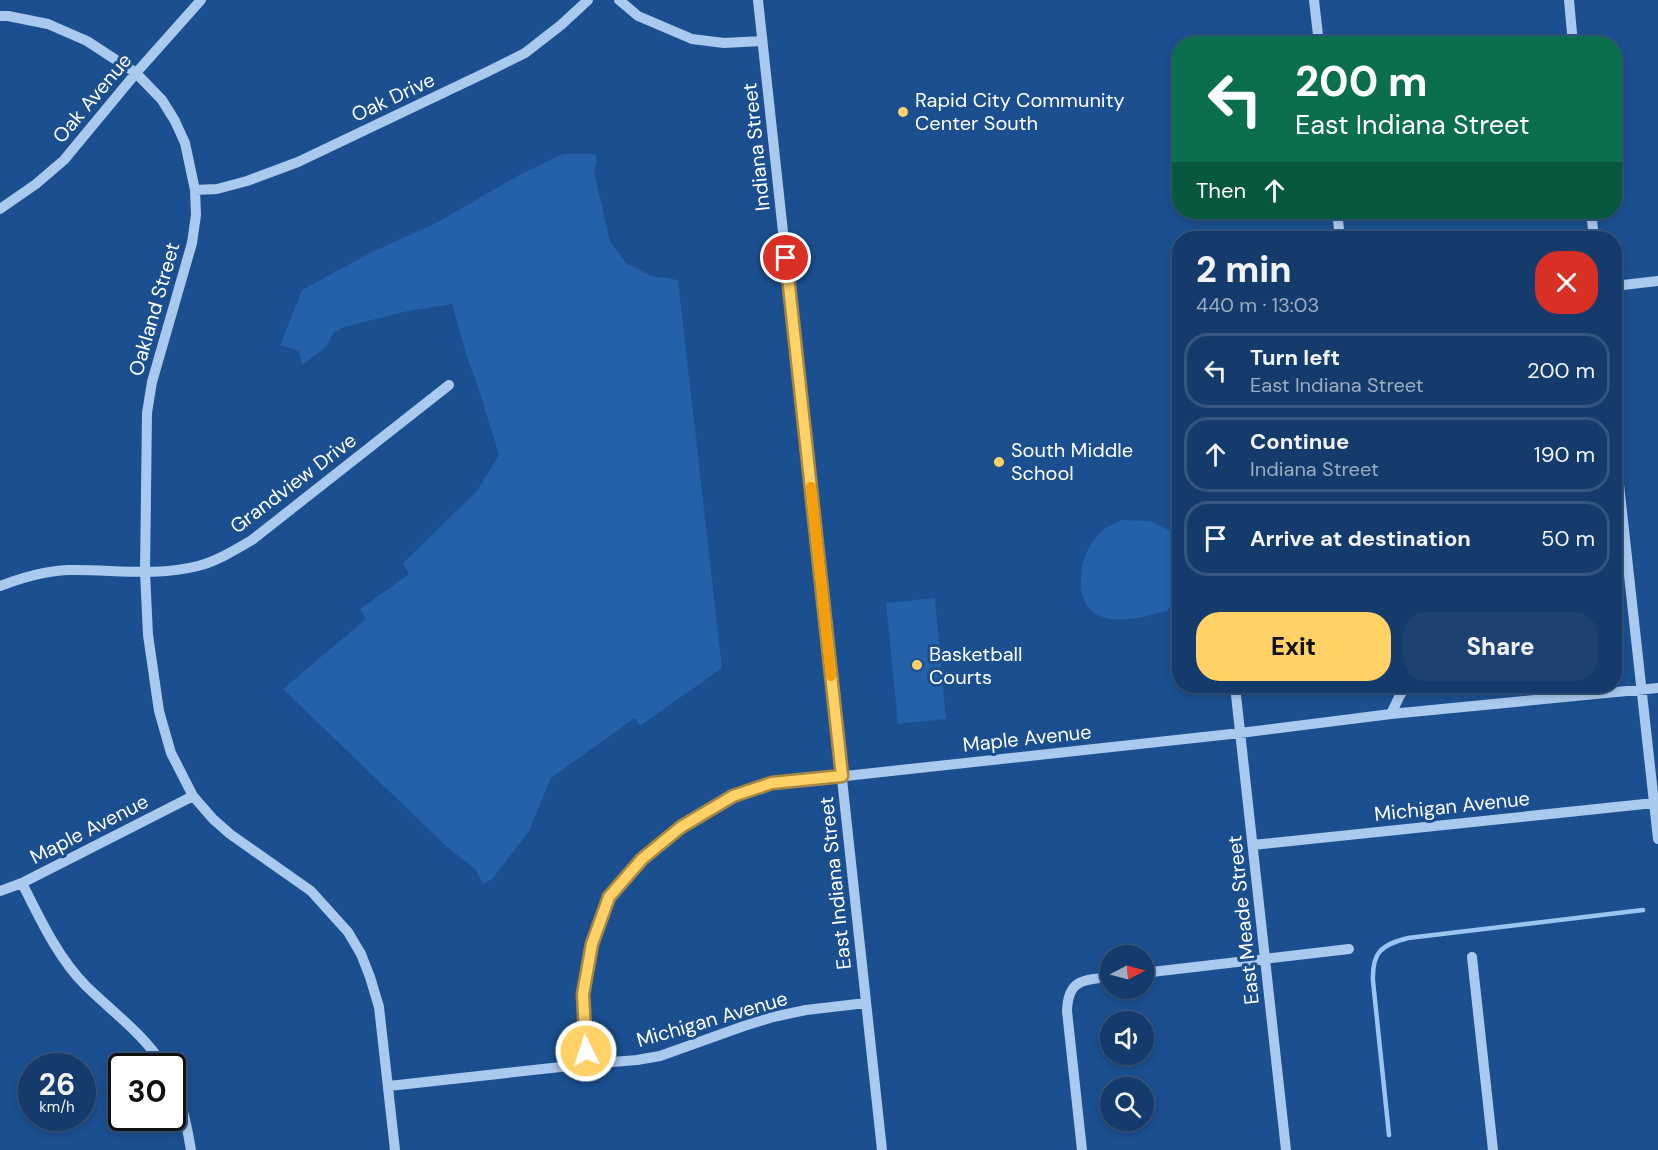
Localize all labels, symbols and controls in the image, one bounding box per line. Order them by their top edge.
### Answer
street label: Oak Avenue [47,48,137,148]
text: 200 m [1295,54,1428,109]
icon: left [1196,60,1274,138]
street label: Oak Drive [347,66,439,128]
street label: Indiana Street [736,81,776,212]
place label: Rapid City Community Center South [915,87,1125,136]
marker: Rapid City Community Center South [896,105,910,119]
text: East Indiana Street [1295,107,1529,142]
icon: ahead [1258,174,1291,207]
text: Then [1196,176,1246,205]
pin [760,232,811,283]
street label: Oakland Street [123,239,186,379]
icon: arrive [769,241,802,274]
text: 2 min [1196,246,1292,293]
button: close [1535,251,1598,314]
text: 440 m · 13:03 [1196,292,1319,318]
text: Turn left [1250,343,1340,372]
icon: left [1199,354,1232,387]
text: 200 m [1527,356,1595,385]
text: East Indiana Street [1250,372,1424,398]
street label: Grandview Drive [225,427,361,539]
text: Continue [1250,427,1349,456]
place label: South Middle School [1011,437,1133,486]
icon: ahead [1199,438,1232,471]
text: 190 m [1534,440,1595,469]
marker: South Middle School [992,455,1006,469]
text: Indiana Street [1250,456,1379,482]
icon: arrive [1199,522,1232,555]
text: Arrive at destination [1250,524,1471,553]
text: 50 m [1541,524,1595,553]
button: Exit [1196,612,1391,681]
button: Share [1403,612,1598,681]
place label: Basketball Courts [929,641,1023,690]
marker: Basketball Courts [910,658,924,672]
street label: Maple Avenue [961,718,1093,758]
street label: Michigan Avenue [1373,785,1531,827]
street label: Maple Avenue [25,788,153,870]
street label: East Indiana Street [813,795,857,971]
street label: East Meade Street [1221,834,1265,1006]
north arrow [1100,945,1154,999]
map controls [1100,945,1154,1131]
street label: Michigan Avenue [633,985,791,1053]
button: sound [1100,1011,1154,1065]
position arrow [554,1019,618,1083]
speed limit sign: 30 [108,1053,186,1131]
text: 26 [39,1065,75,1104]
button: search [1100,1077,1154,1131]
text: km/h [39,1097,75,1117]

